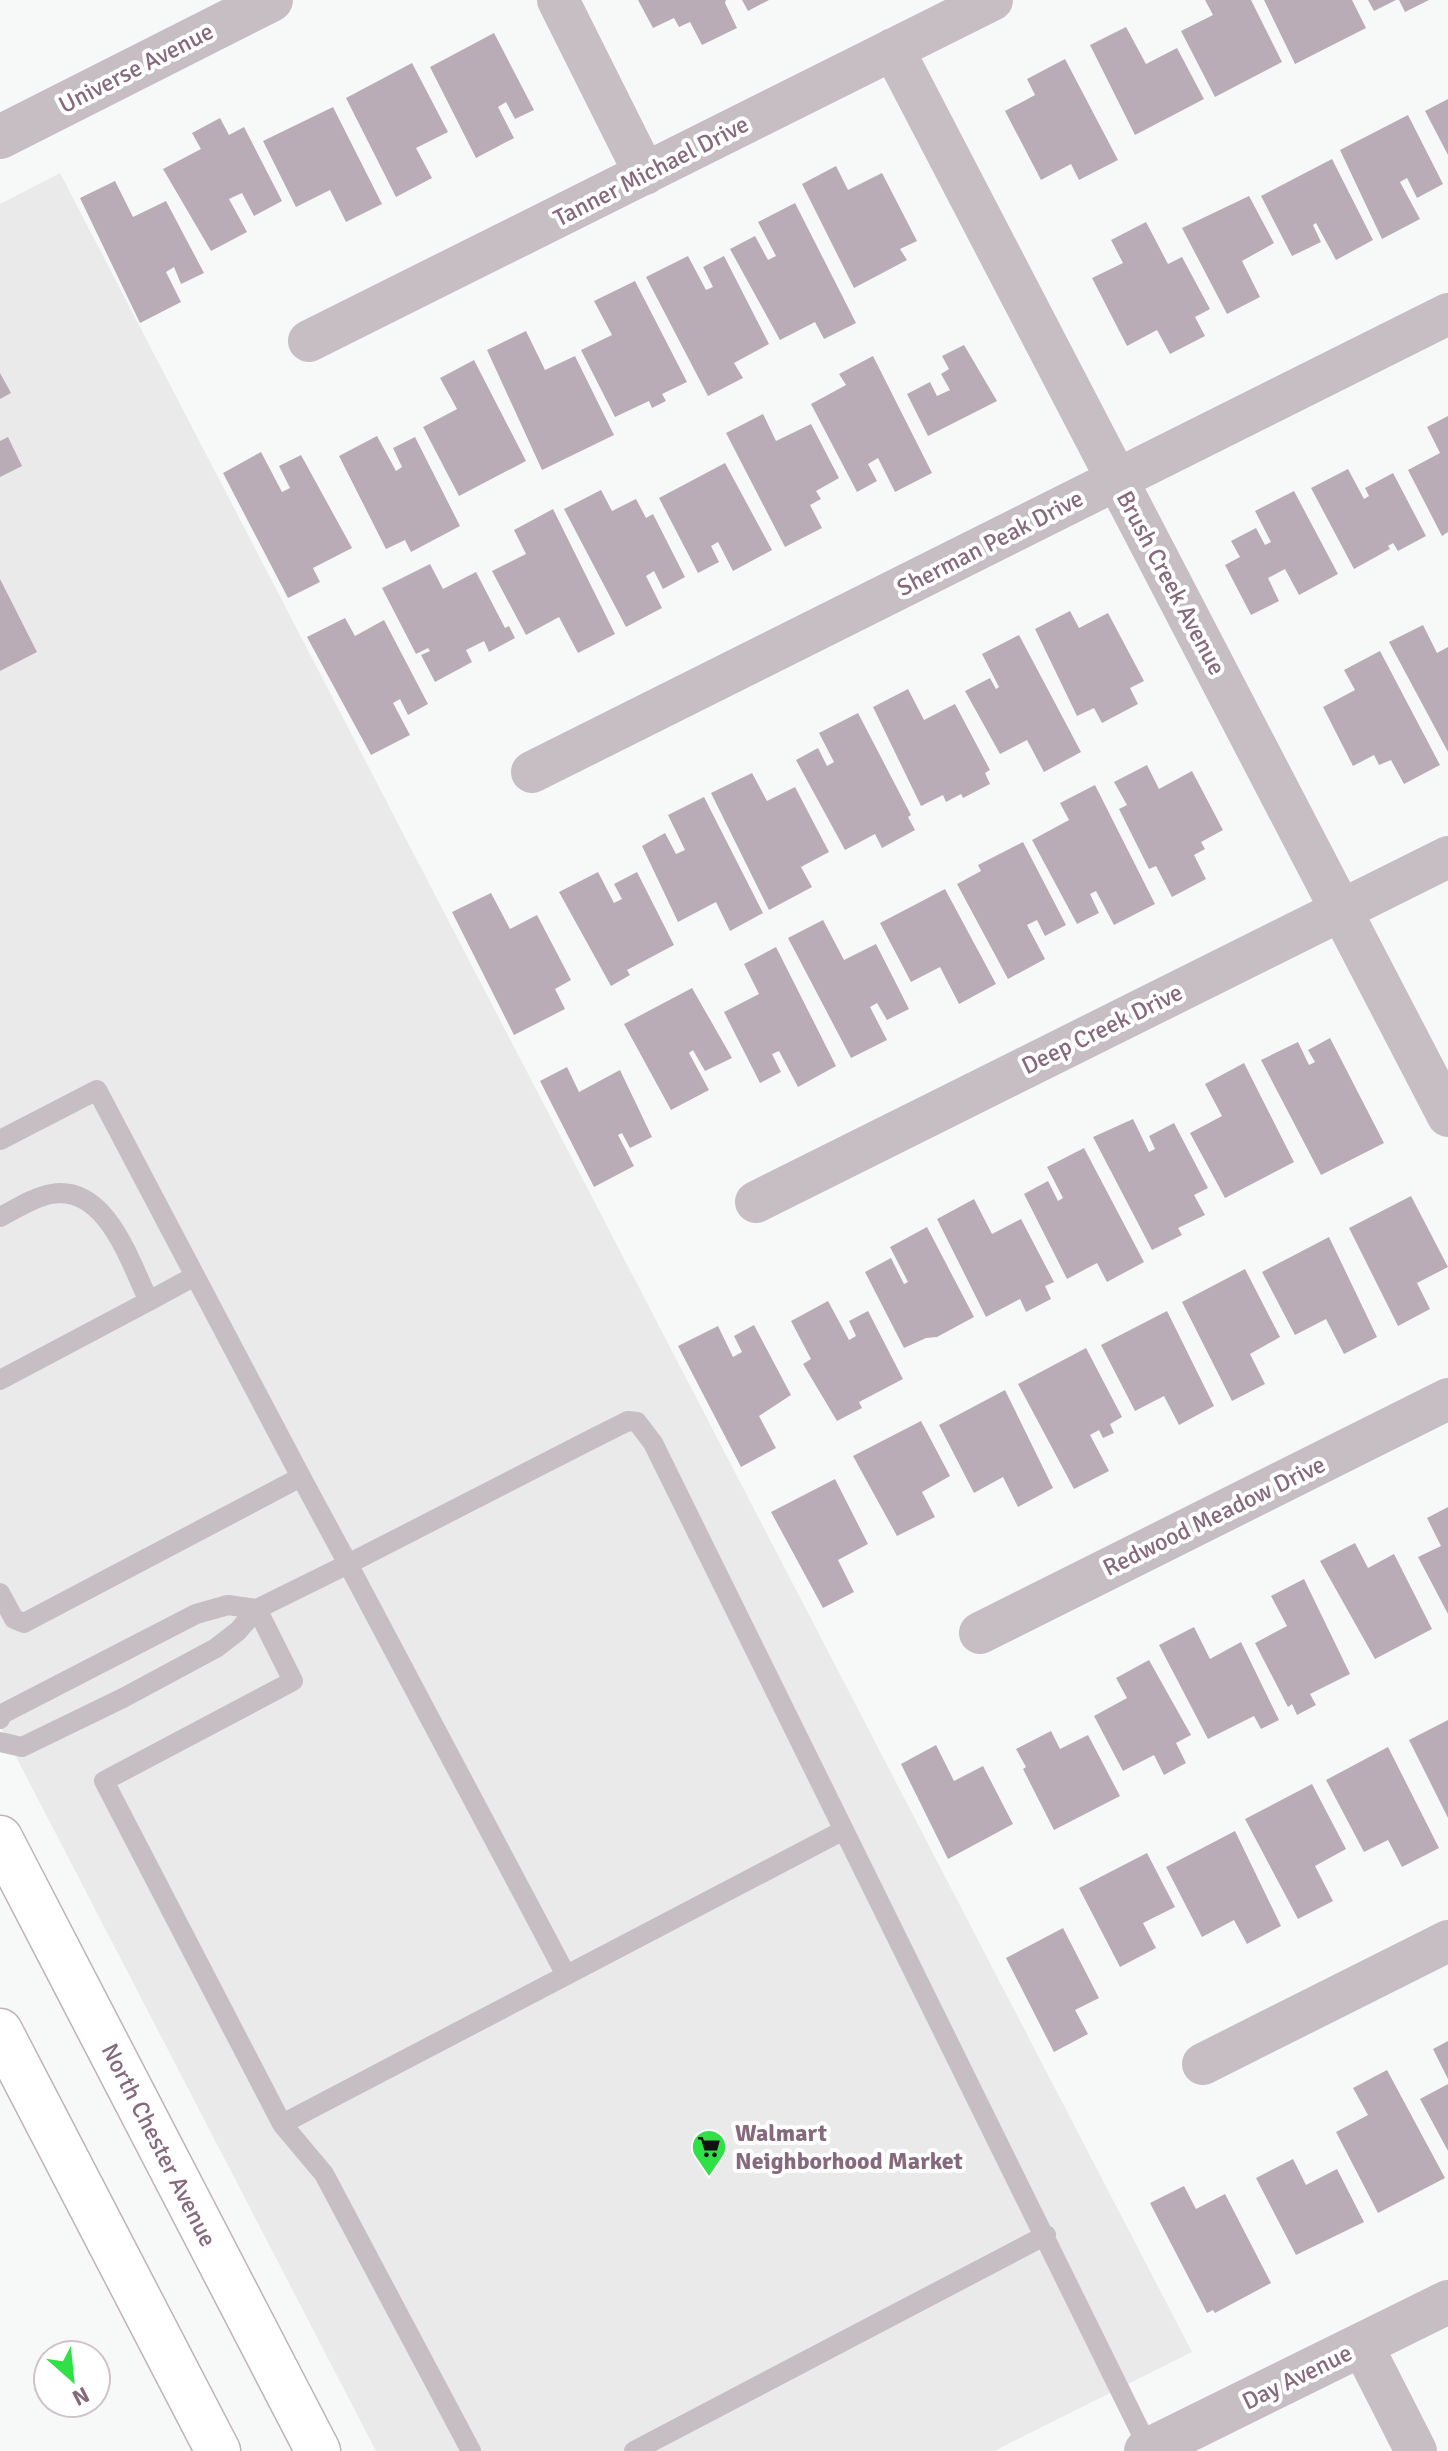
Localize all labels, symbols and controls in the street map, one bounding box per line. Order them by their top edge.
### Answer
street label: Universe Avenue [54,16,218,120]
street label: Tanner Michael Drive [548,109,754,233]
street label: Sherman Peak Drive [892,483,1088,603]
street label: Brush Creek Avenue [1110,486,1232,680]
street label: Deep Creek Drive [1017,977,1187,1081]
street label: Redwood Meadow Drive [1098,1449,1330,1583]
street label: North Chester Avenue [95,2038,223,2252]
place label: Walmart Neighborhood Market [735,2118,963,2176]
supermarket icon: Walmart Neighborhood Market [690,2128,728,2178]
street label: Day Avenue [1237,2337,1357,2417]
north arrow [32,2339,112,2419]
text: N [68,2381,94,2412]

